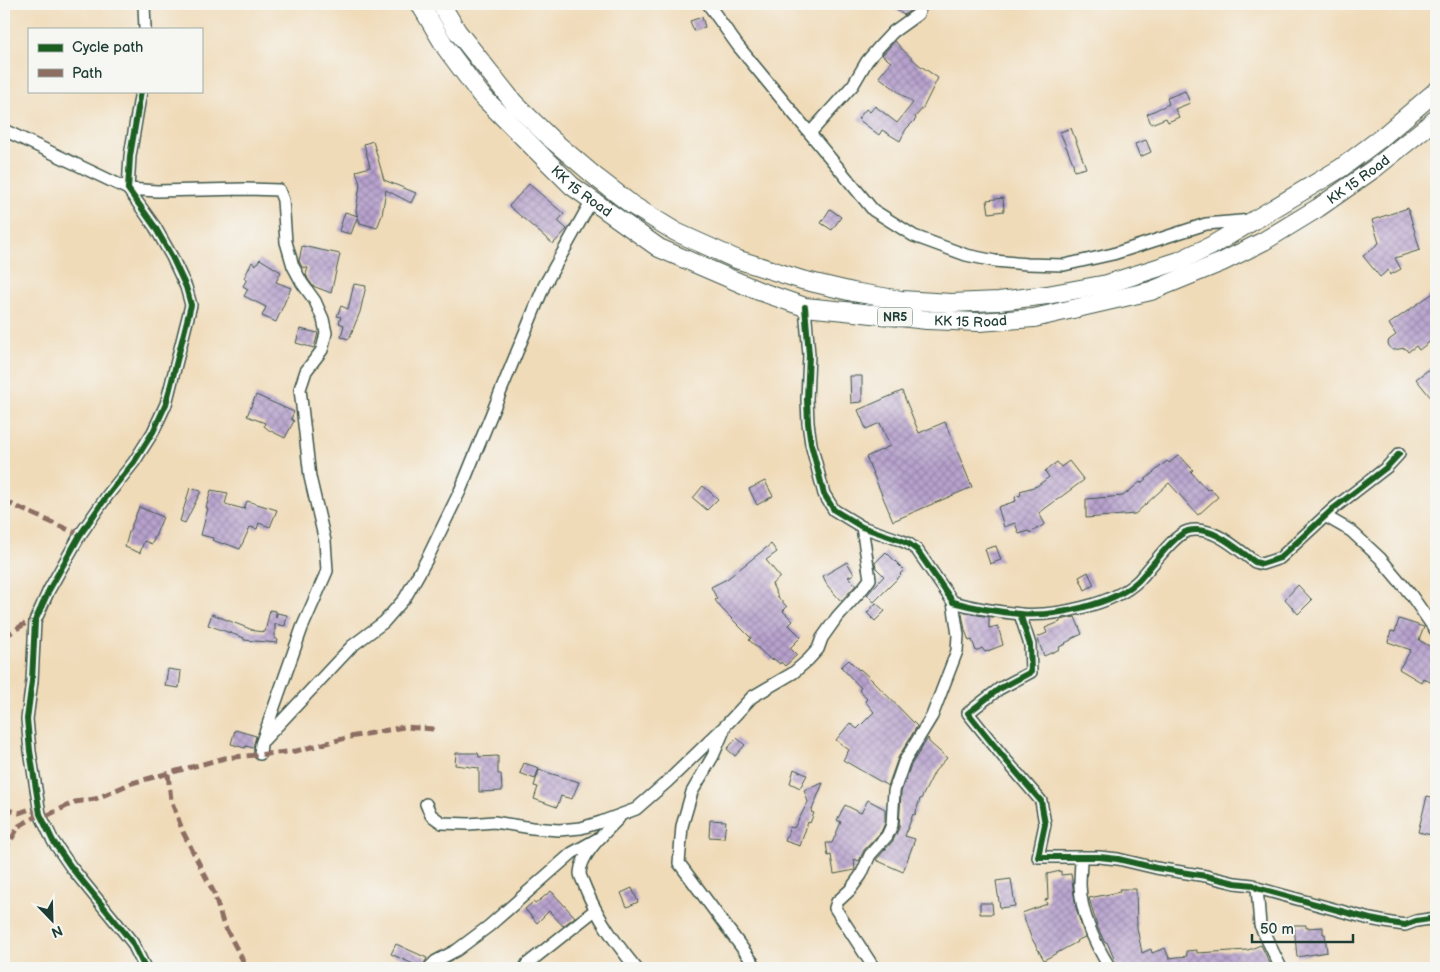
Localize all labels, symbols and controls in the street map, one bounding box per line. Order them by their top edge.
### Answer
legend [28,28,202,92]
text: Cycle path [72,38,143,57]
text: Path [72,64,102,83]
street label: KK 15 Road [1324,152,1393,208]
street label: KK 15 Road [547,162,615,221]
road number: NR5 [878,308,912,326]
street label: KK 15 Road [934,312,1008,331]
north arrow [28,894,78,944]
scale bar [1252,912,1354,944]
text: 50 m [1260,920,1294,939]
text: N [49,922,65,941]

